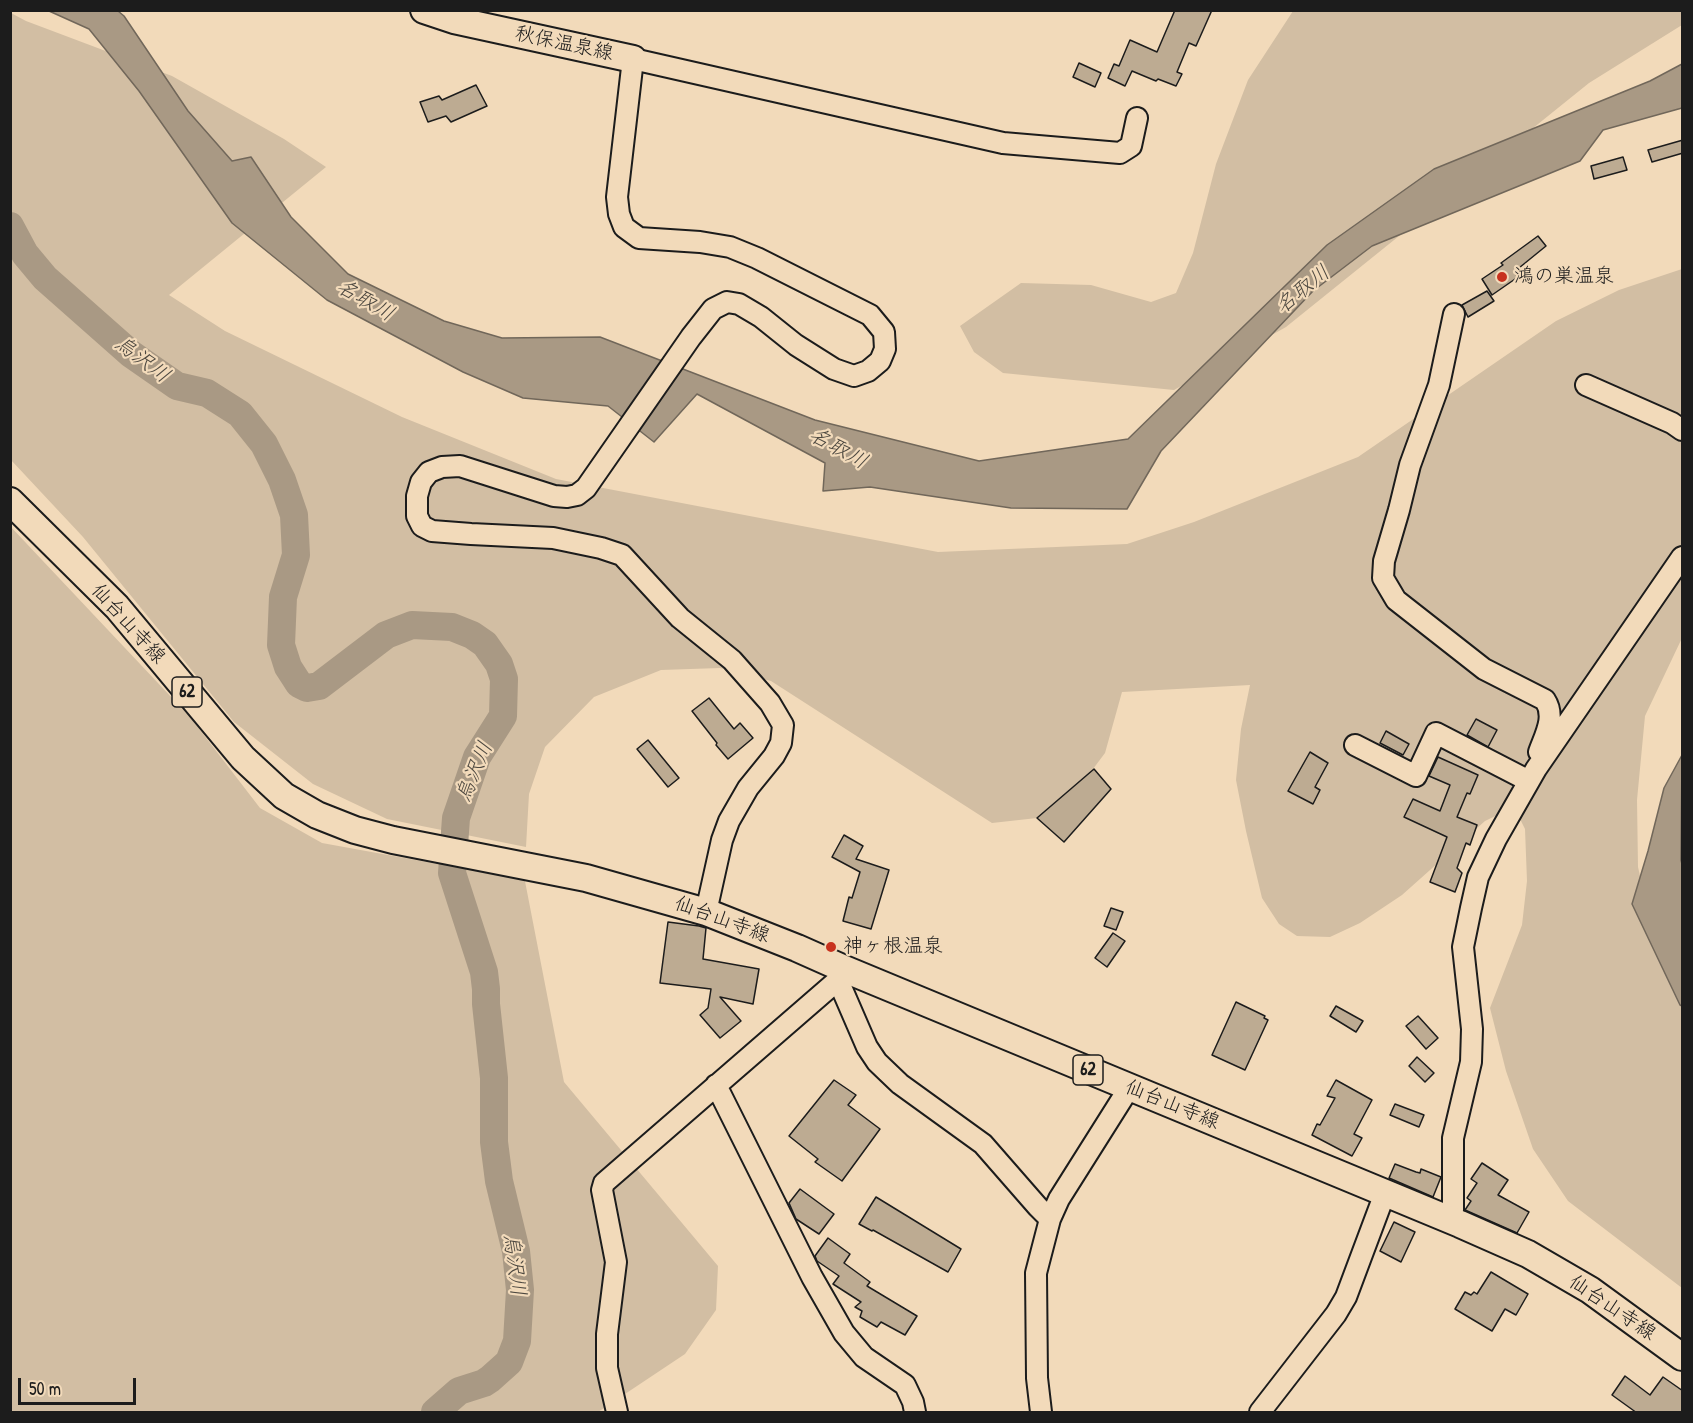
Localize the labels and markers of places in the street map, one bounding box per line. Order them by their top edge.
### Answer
place label: 鴻の巣温泉 [1514,265,1614,289]
marker: 鴻の巣温泉 [1495,270,1509,284]
place label: 神ヶ根温泉 [843,935,943,959]
marker: 神ヶ根温泉 [824,940,838,954]

